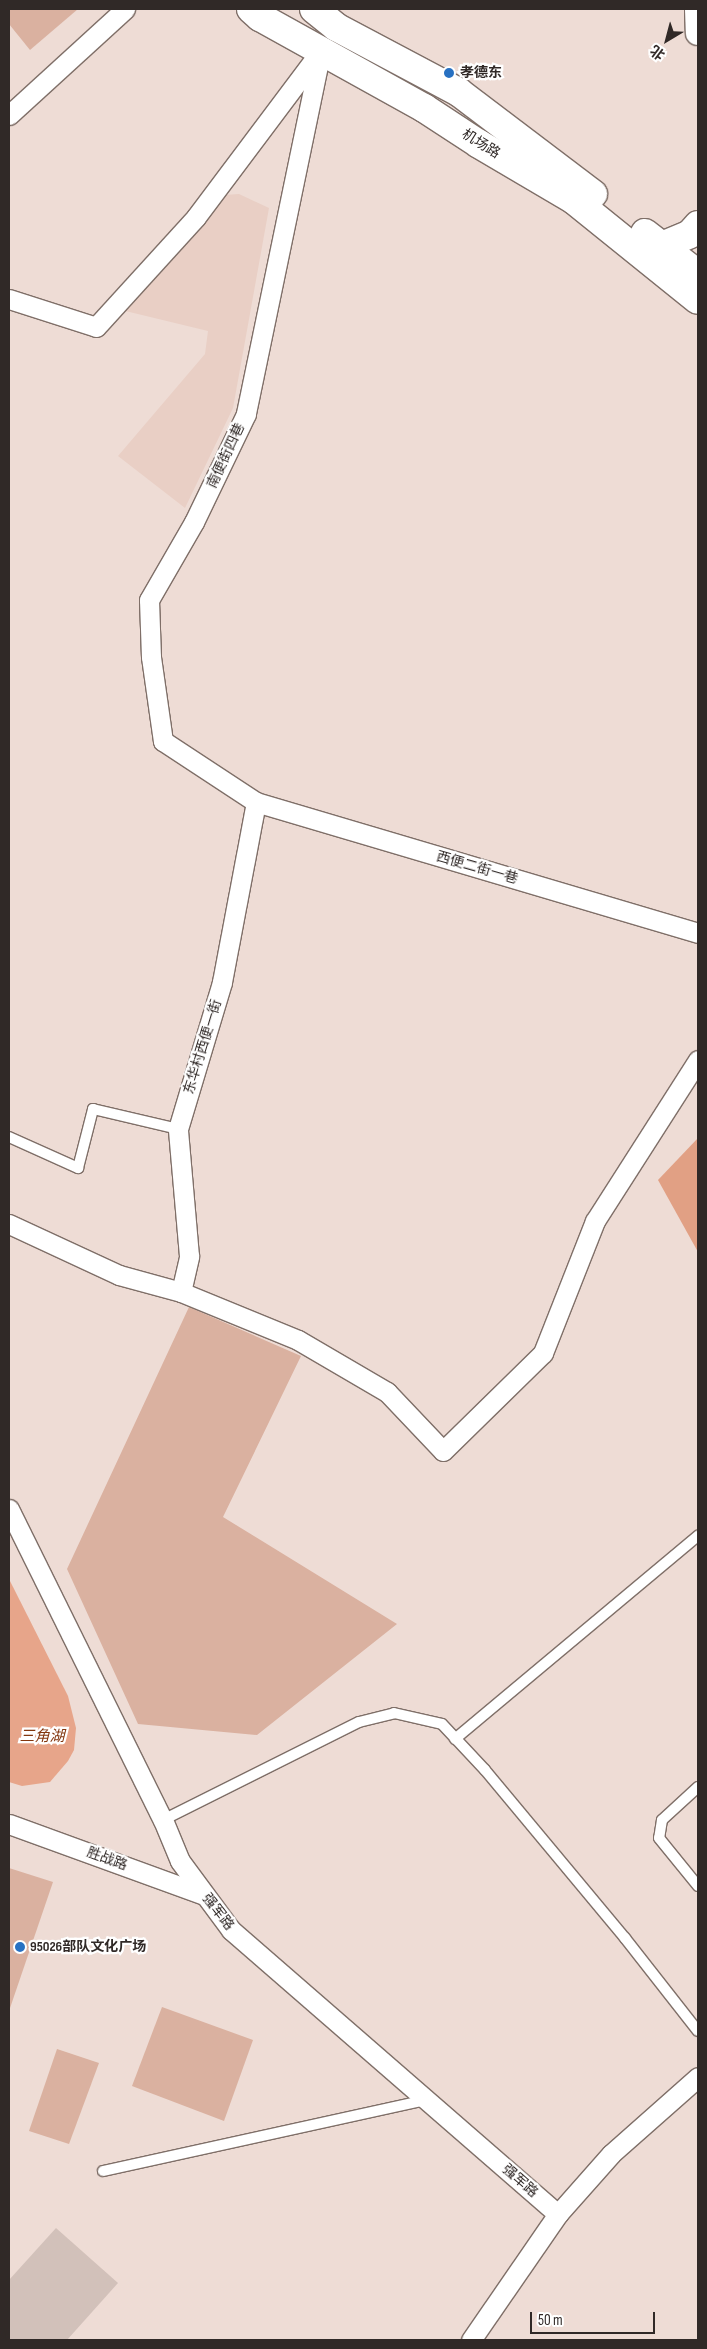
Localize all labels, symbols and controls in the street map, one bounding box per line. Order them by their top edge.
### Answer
north arrow [642,15,692,65]
text: 北 [647,41,668,63]
place label: 孝德东 [460,65,502,81]
marker: 孝德东 [442,66,456,80]
street label: 机场路 [459,126,503,162]
street label: 南便街四巷 [204,421,248,491]
street label: 西便二街一巷 [434,848,520,888]
street label: 东华村西便一街 [181,998,225,1096]
water label: 三角湖 [20,1728,64,1746]
street label: 胜战路 [84,1844,130,1874]
street label: 强军路 [198,1890,238,1934]
place label: 95026部队文化广场 [30,1939,146,1955]
marker: 95026部队文化广场 [14,1941,26,1953]
street label: 强军路 [499,2161,541,2201]
scale bar [532,2302,657,2334]
text: 50 m [538,2311,563,2330]

